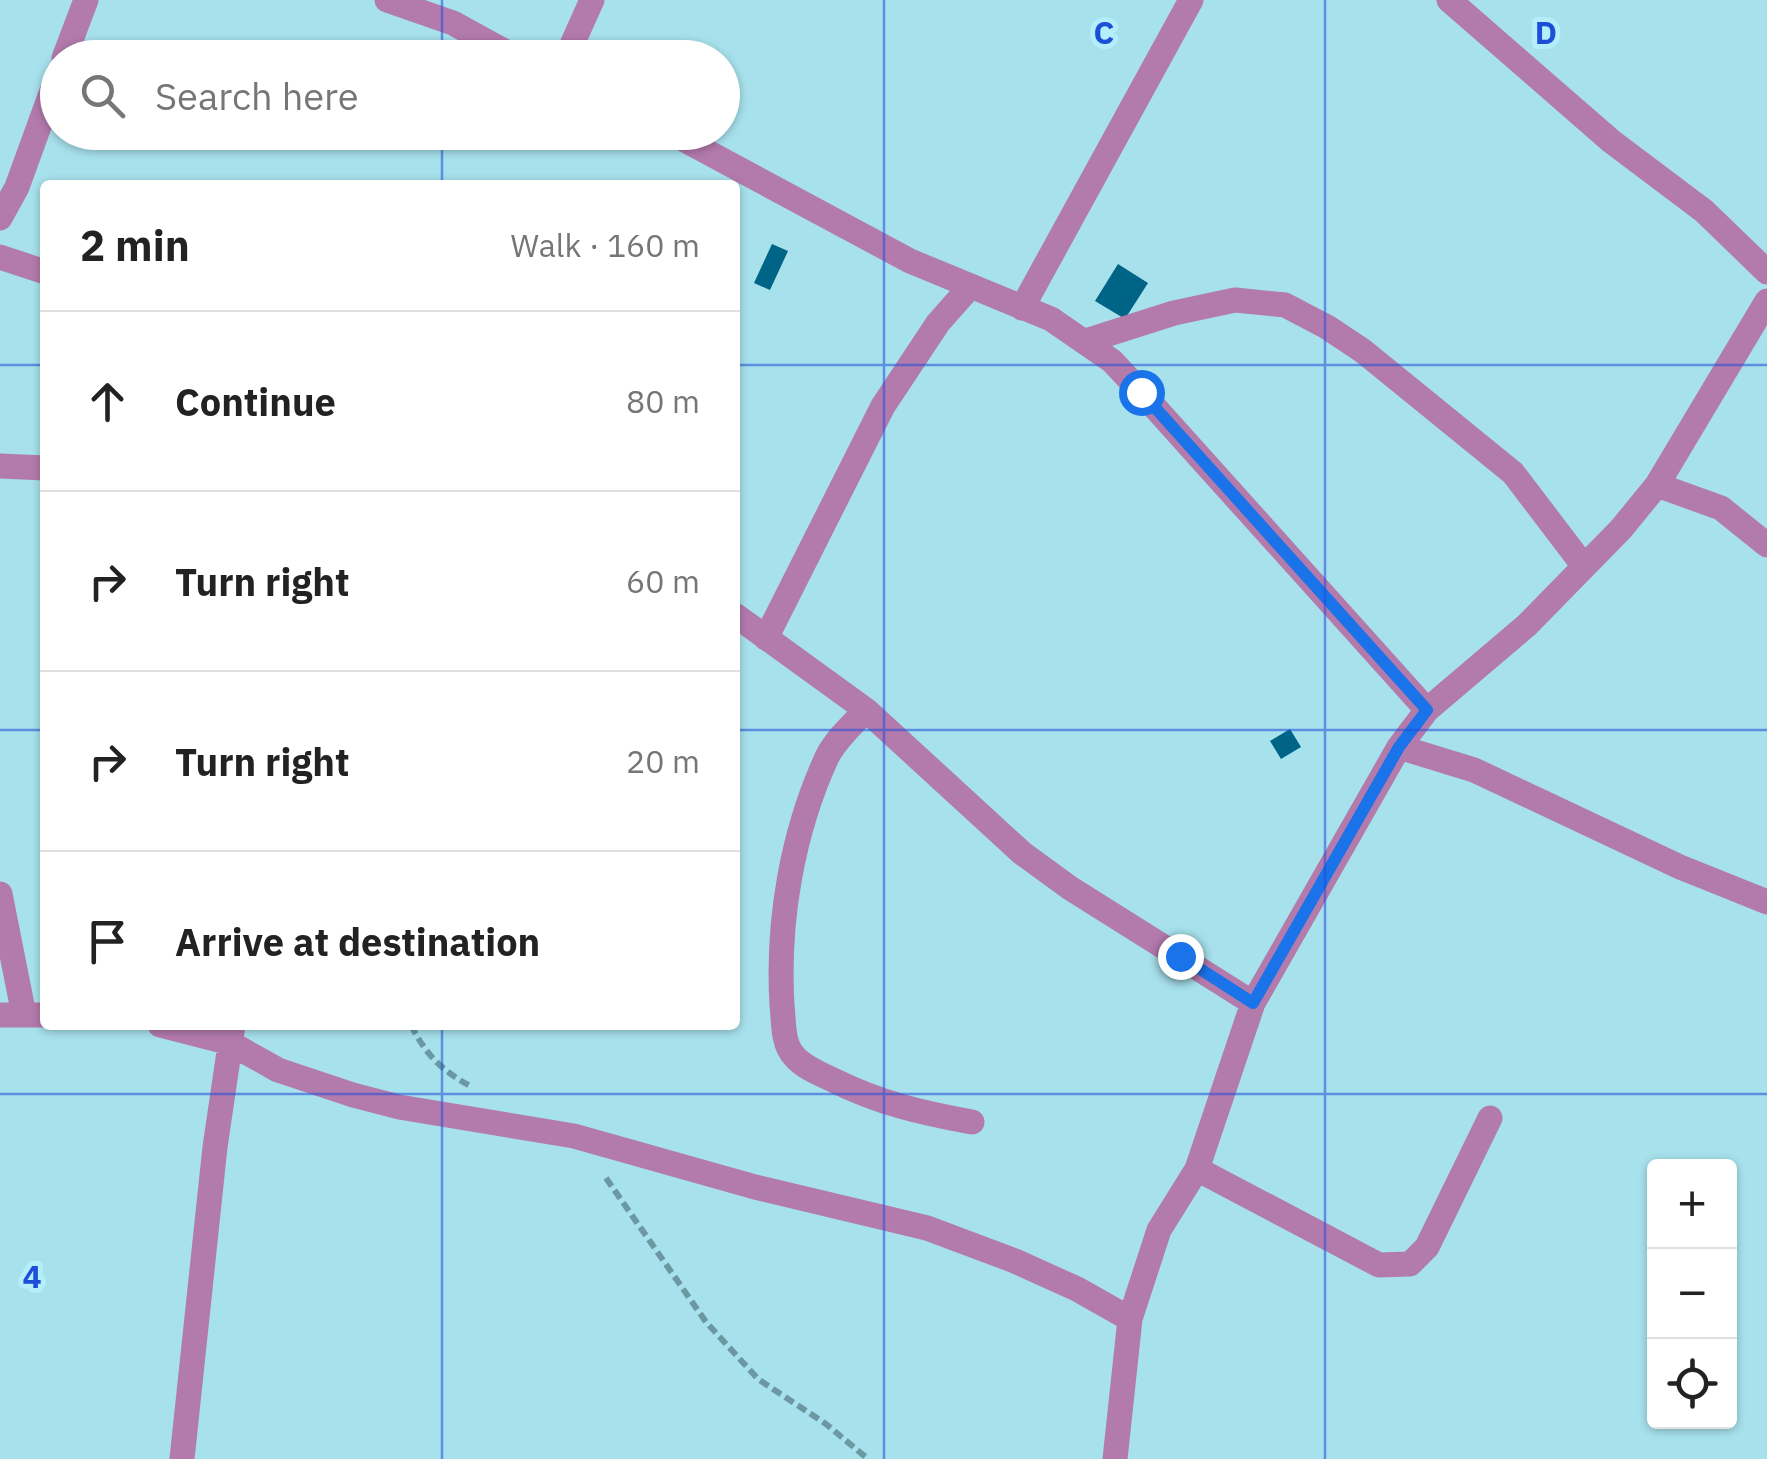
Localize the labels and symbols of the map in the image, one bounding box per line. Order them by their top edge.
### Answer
text: C [1094,11,1114,53]
text: D [1535,11,1557,53]
route start [1119,370,1165,416]
route end [1158,934,1204,980]
text: 4 [22,1255,42,1297]

